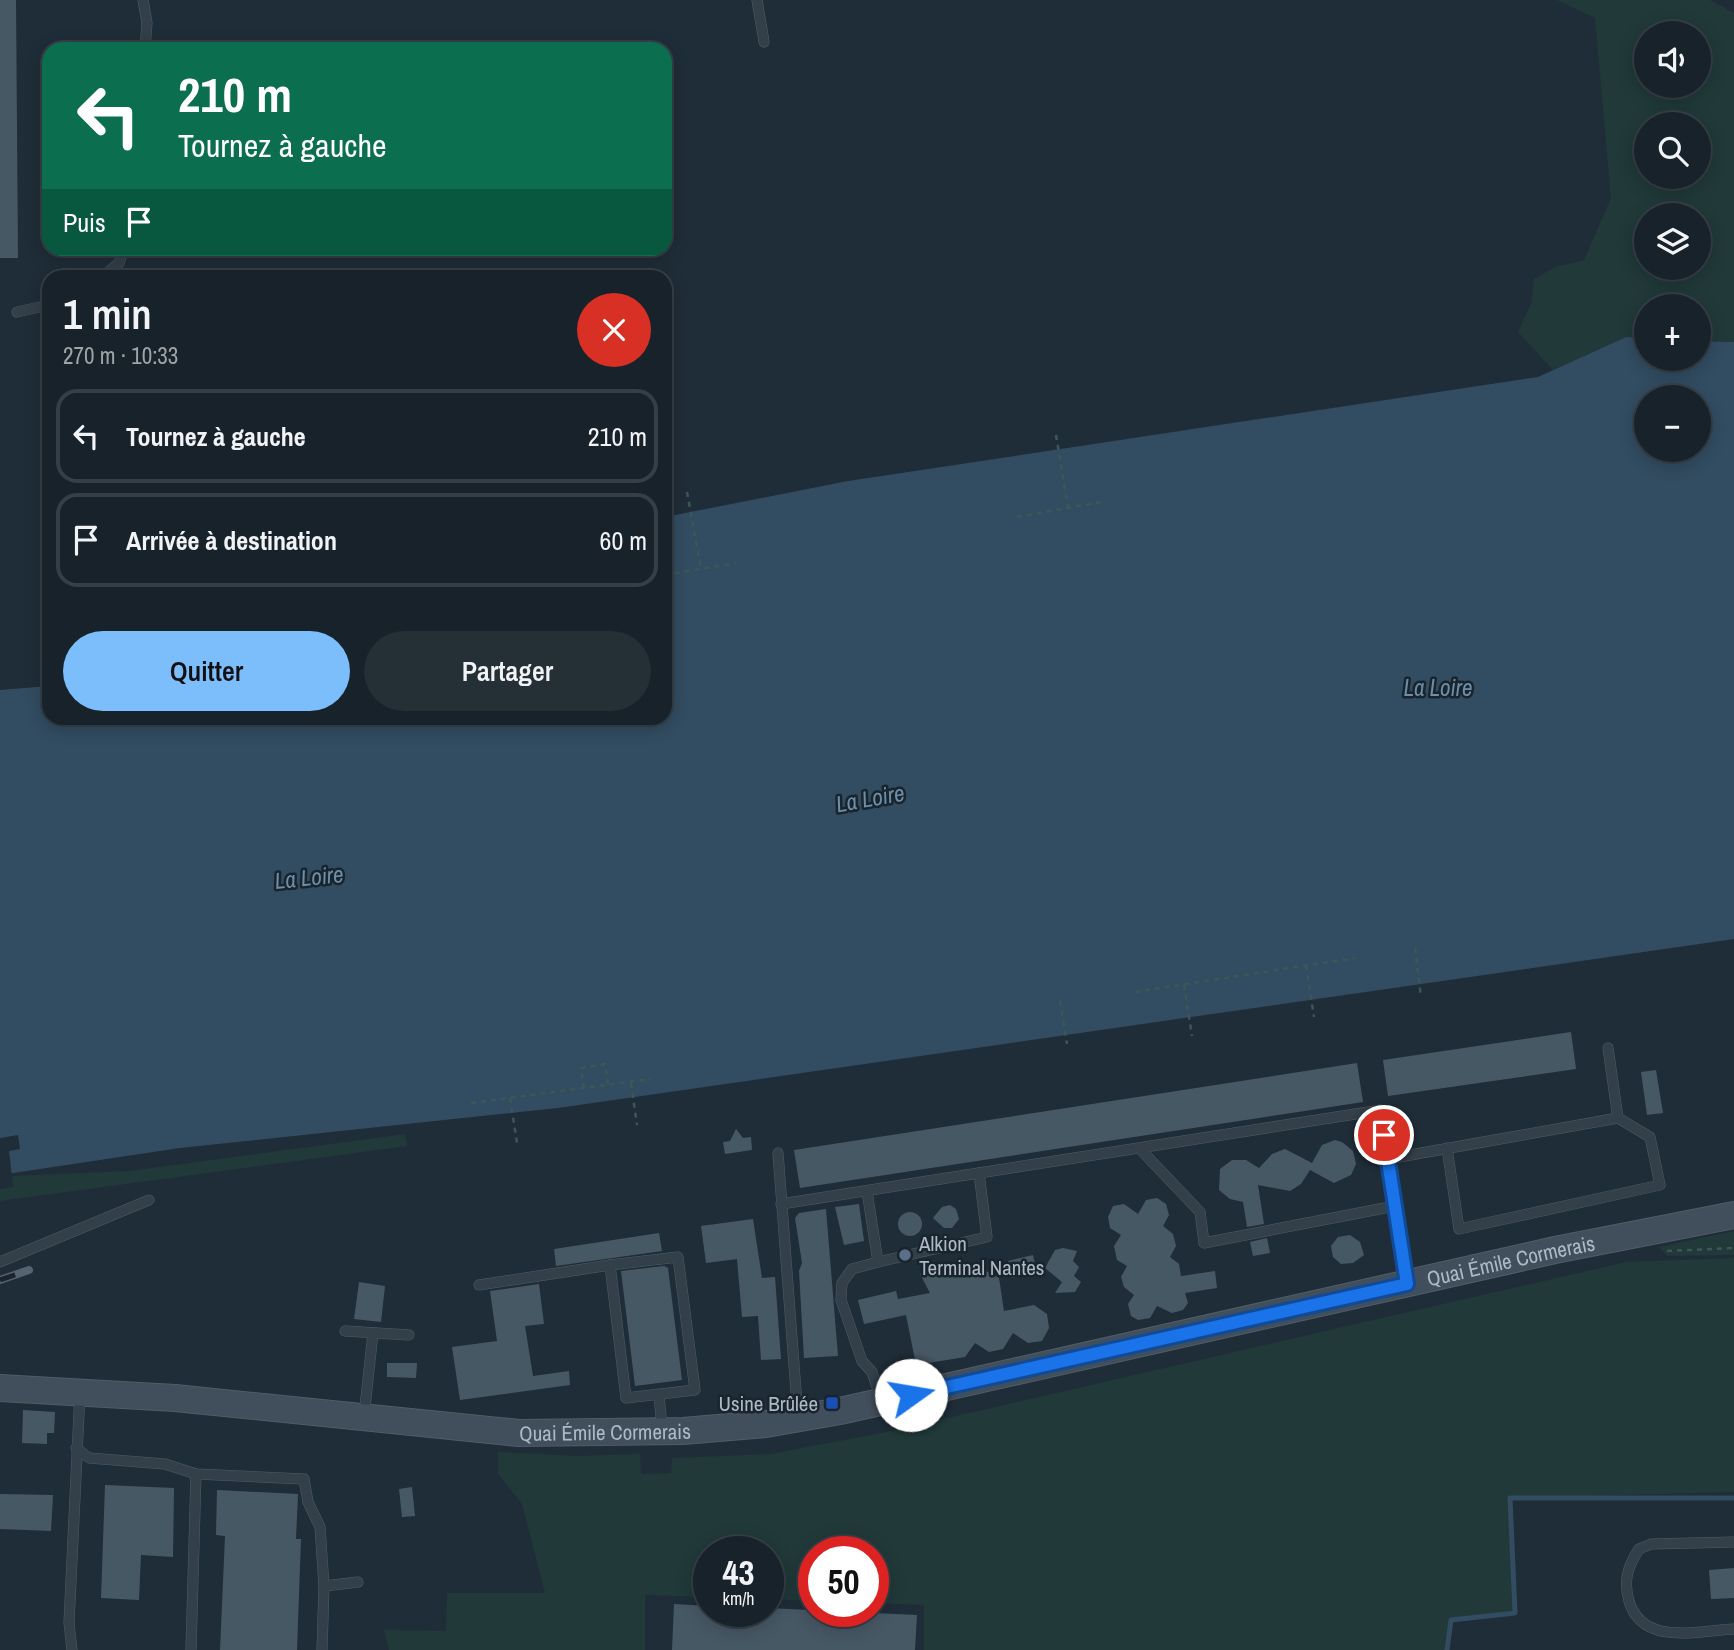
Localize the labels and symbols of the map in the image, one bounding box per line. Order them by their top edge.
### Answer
water label: La Loire [1403,672,1473,703]
water label: La Loire [833,777,907,819]
water label: La Loire [273,858,345,896]
pin [1354,1105,1414,1165]
street label: Quai Émile Cormerais [1424,1228,1597,1293]
place label: Alkion Terminal Nantes [918,1229,1044,1282]
marker: Alkion Terminal Nantes [897,1247,913,1263]
position arrow [874,1358,948,1432]
place label: Usine Brûlée [718,1389,818,1418]
marker: Usine Brûlée [824,1395,840,1411]
street label: Quai Émile Cormerais [519,1416,692,1447]
speed limit sign: 50 [798,1536,889,1627]

